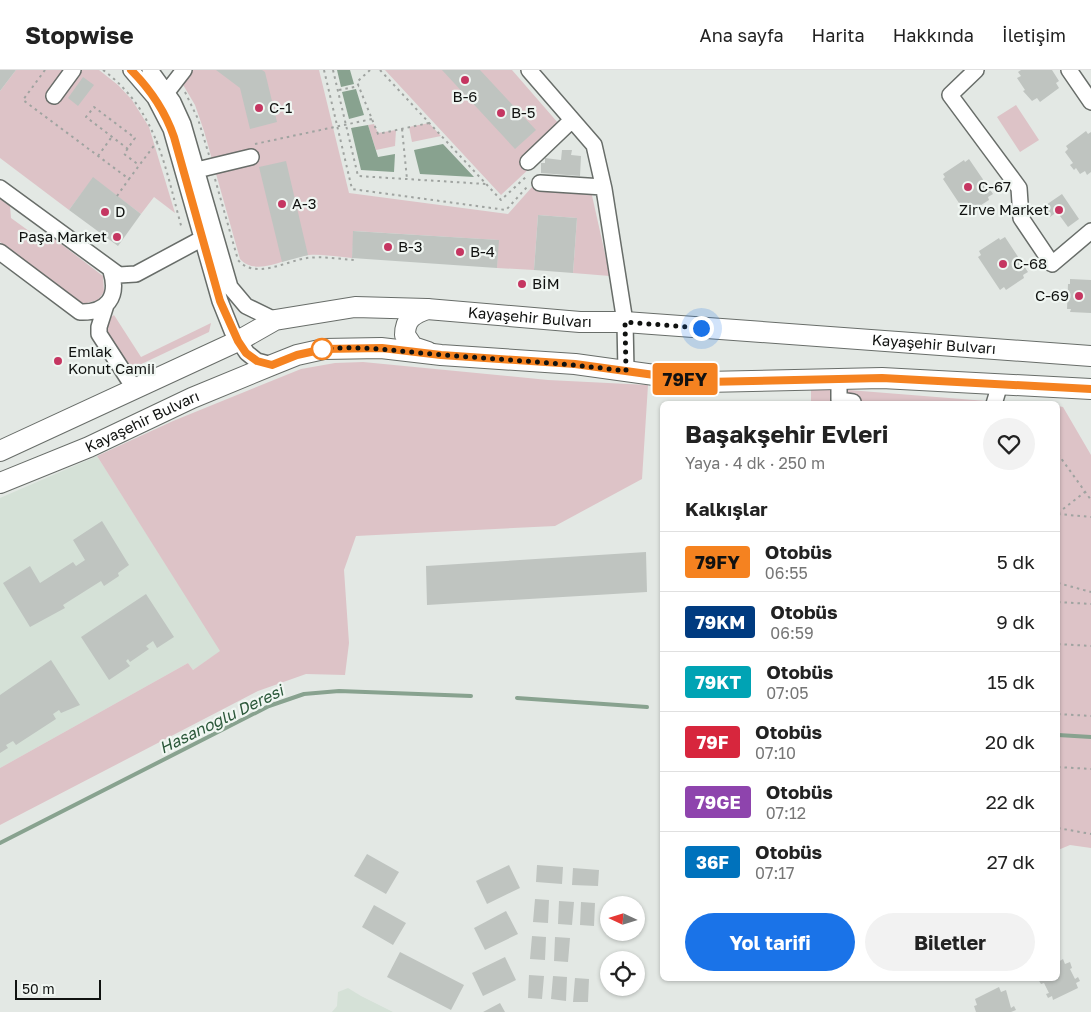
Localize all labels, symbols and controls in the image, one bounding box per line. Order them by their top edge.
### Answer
text: Stopwise [25,20,134,49]
text: Ana sayfa [700,24,784,46]
text: Harita [812,24,865,46]
text: Hakkında [893,24,974,46]
text: İletişim [1002,24,1066,46]
marker: B-6 [459,74,471,86]
place label: B-6 [453,87,477,105]
place label: C-1 [269,98,292,116]
marker: C-1 [253,102,265,114]
place label: B-5 [511,103,535,121]
marker: B-5 [495,107,507,119]
place label: C-67 [978,177,1011,195]
marker: C-67 [962,181,974,193]
place label: A-3 [292,194,317,212]
marker: A-3 [276,198,288,210]
place label: Zirve Market [959,200,1049,218]
place label: D [115,202,126,220]
marker: Zirve Market [1053,204,1065,216]
marker: D [99,206,111,218]
place label: Paşa Market [19,227,107,245]
marker: Paşa Market [111,231,123,243]
place label: B-3 [398,237,423,255]
marker: B-3 [382,241,394,253]
place label: B-4 [470,242,495,260]
marker: B-4 [454,246,466,258]
place label: C-68 [1013,254,1047,272]
marker: C-68 [997,258,1009,270]
place label: BİM [532,274,560,292]
marker: BİM [516,278,528,290]
place label: C-69 [1035,286,1069,304]
marker: C-69 [1073,290,1085,302]
street label: Kayaşehir Bulvarı [467,303,592,330]
your location [689,316,714,341]
street label: Kayaşehir Bulvarı [871,330,997,357]
unlabelled marker [311,338,333,360]
place label: Emlak Konut Camii [68,342,155,377]
marker: Emlak Konut Camii [52,355,64,367]
line badge: 79FY [650,363,720,395]
text: 79FY [663,368,707,390]
street label: Kayaşehir Bulvarı [82,386,202,456]
button: heart [983,418,1035,470]
text: Başakşehir Evleri [685,419,888,448]
text: Yaya · 4 dk · 250 m [685,453,825,473]
text: Kalkışlar [685,497,768,520]
text: Otobüs [765,540,832,563]
text: 5 dk [997,550,1035,573]
text: 79FY [695,551,740,573]
text: 06:55 [765,563,808,583]
text: Otobüs [770,600,838,623]
text: 9 dk [996,610,1035,633]
text: 79KM [695,611,745,633]
text: 06:59 [770,623,814,643]
text: Otobüs [766,660,833,683]
text: 15 dk [988,670,1035,693]
text: 79KT [695,671,741,693]
water label: Hasanoğlu Deresi [156,680,288,758]
text: 07:05 [766,683,809,703]
text: Otobüs [755,720,822,743]
text: 20 dk [985,730,1035,753]
text: 79F [697,731,728,753]
text: 07:10 [755,743,796,763]
text: Otobüs [766,780,833,803]
text: 22 dk [986,790,1035,813]
text: 79GE [695,791,741,813]
text: 07:12 [766,803,806,823]
text: Otobüs [755,840,822,863]
text: 27 dk [987,850,1035,873]
text: 36F [696,851,729,873]
text: 07:17 [755,863,794,883]
north arrow [600,896,645,941]
map controls [600,896,645,996]
button: Yol tarifi [685,913,855,971]
button: Biletler [865,913,1035,971]
button: locate [600,951,645,996]
scale bar [15,977,101,1000]
text: 50 m [22,980,55,997]

